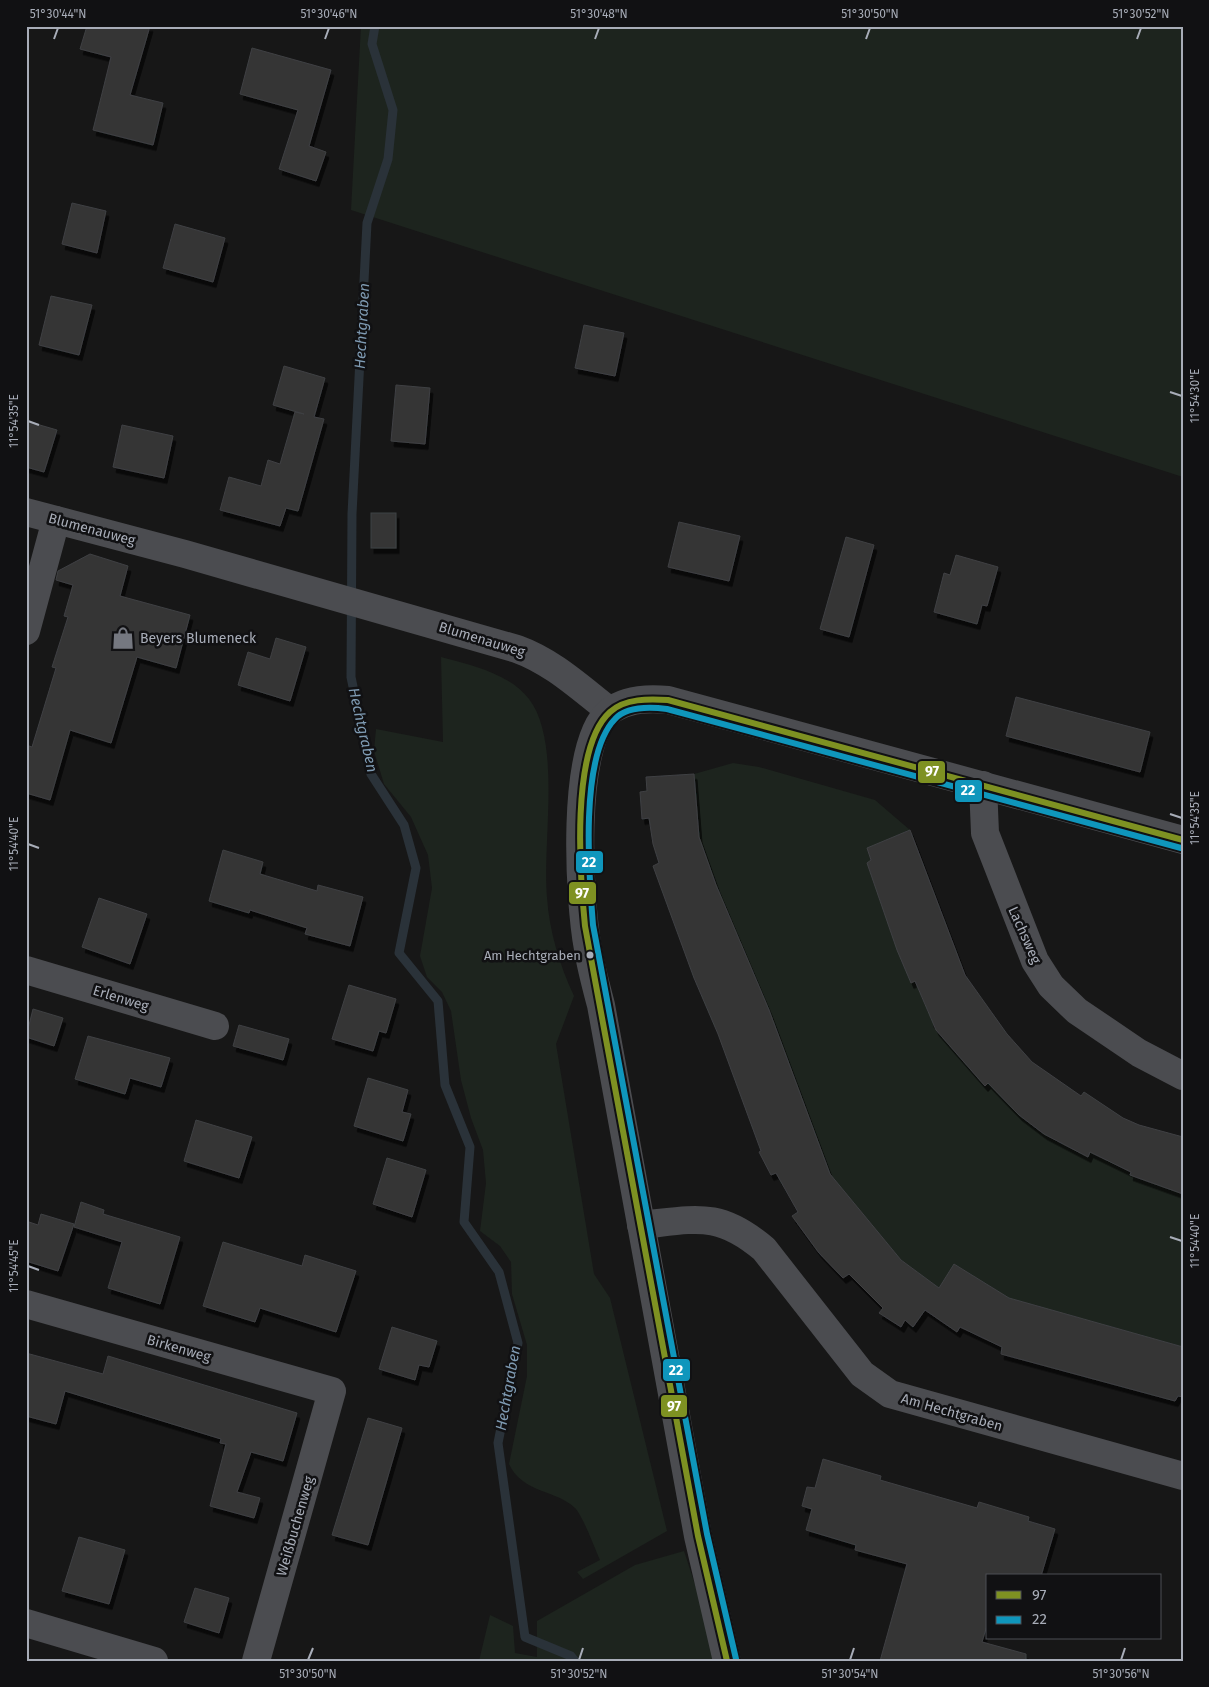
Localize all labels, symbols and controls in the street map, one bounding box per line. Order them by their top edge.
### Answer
text: 51°30'44"N [30,7,86,21]
text: 51°30'46"N [300,7,358,21]
text: 51°30'48"N [570,7,628,21]
text: 51°30'50"N [841,7,899,21]
text: 51°30'52"N [1113,7,1169,21]
water label: Hechtgraben [351,282,373,370]
text: 11°54'30"E [1188,369,1202,423]
text: 11°54'35"E [7,394,21,448]
street label: Blumenauweg [47,510,138,549]
street label: Blumenauweg [437,618,528,661]
shop icon: Beyers Blumeneck [110,625,136,651]
place label: Beyers Blumeneck [140,630,257,647]
water label: Hechtgraben [345,686,381,774]
line badge: 97 [917,760,946,784]
text: 97 [925,763,940,780]
line badge: 22 [954,779,983,803]
text: 22 [961,782,975,799]
text: 11°54'35"E [1188,791,1202,845]
text: 11°54'40"E [7,817,21,871]
line badge: 22 [575,850,604,874]
text: 22 [582,854,596,871]
line badge: 97 [568,881,597,905]
text: 97 [575,885,590,902]
street label: Lachsweg [1004,904,1045,967]
place label: Am Hechtgraben [484,948,581,963]
marker: Am Hechtgraben [585,950,595,960]
street label: Erlenweg [91,982,152,1015]
text: 11°54'40"E [1188,1214,1202,1268]
text: 11°54'45"E [7,1239,21,1293]
street label: Birkenweg [145,1331,213,1366]
water label: Hechtgraben [492,1344,524,1432]
line badge: 22 [662,1358,691,1382]
text: 22 [669,1362,683,1379]
street label: Am Hechtgraben [899,1390,1004,1435]
line badge: 97 [660,1394,688,1418]
text: 97 [667,1398,682,1415]
street label: Weißbuchenweg [273,1473,318,1578]
legend [986,1574,1162,1640]
text: 97 [1032,1586,1047,1604]
text: 22 [1032,1610,1047,1628]
text: 51°30'50"N [279,1667,337,1681]
text: 51°30'52"N [551,1667,607,1681]
text: 51°30'54"N [822,1667,878,1681]
text: 51°30'56"N [1092,1667,1150,1681]

